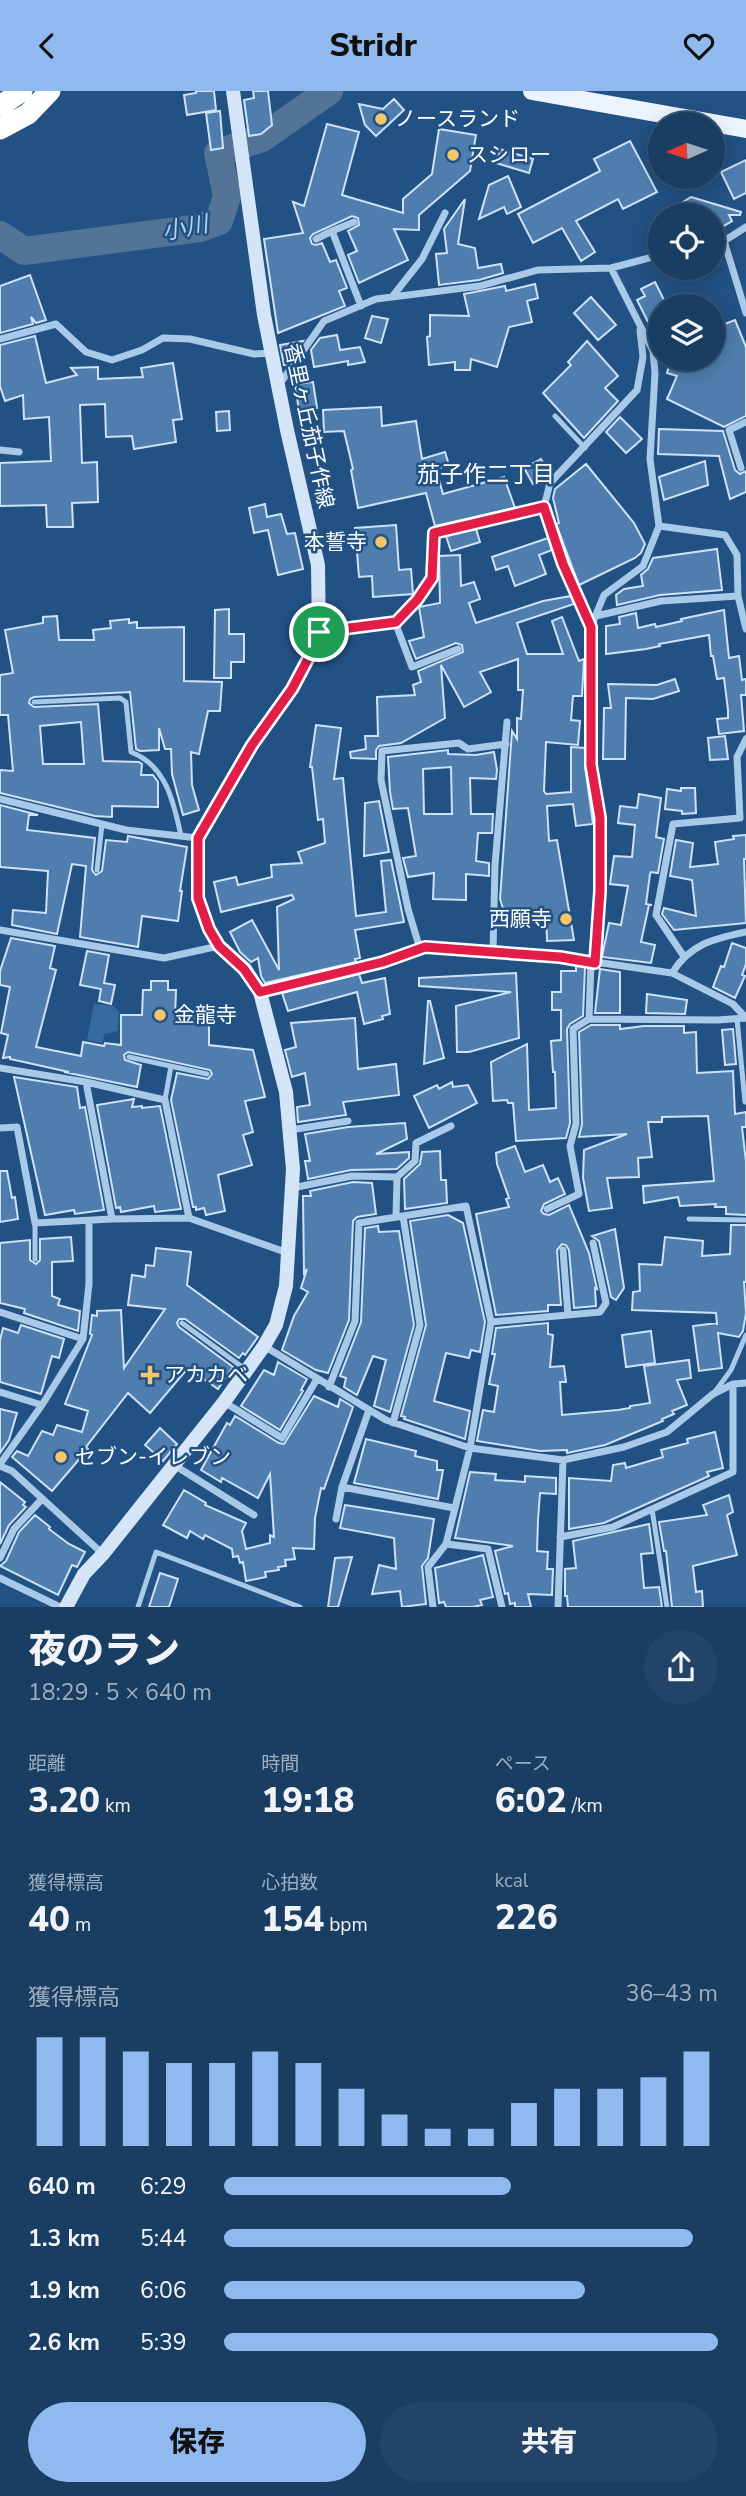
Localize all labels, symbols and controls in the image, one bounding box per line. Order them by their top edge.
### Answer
text: Stridr [329,24,417,67]
icon: back [28,27,66,65]
icon: heart [680,27,718,65]
place label: ノースランド [395,105,520,133]
marker: ノースランド [373,111,389,127]
north arrow [648,112,724,189]
map controls [648,112,725,371]
place label: スシロー [467,141,551,169]
marker: スシロー [445,147,461,163]
button: locate [648,203,725,280]
water label: 小川 [159,208,213,248]
button: layers [648,294,725,371]
street label: 香里ヶ丘茄子作線 [278,341,340,511]
district label: 茄子作二丁目 [417,459,555,490]
place label: 本誓寺 [304,528,367,556]
marker: 本誓寺 [373,534,389,550]
pin [289,602,349,662]
icon: arrive [300,613,338,651]
place label: 西願寺 [489,905,552,933]
marker: 西願寺 [558,911,574,927]
place label: 金龍寺 [174,1001,237,1029]
marker: 金龍寺 [152,1007,168,1023]
place label: アカカベ [164,1361,248,1389]
marker: アカカベ [142,1367,158,1383]
place label: セブン-イレブン [75,1443,231,1471]
marker: セブン-イレブン [53,1449,69,1465]
text: 夜のラン [28,1625,180,1676]
button: share [644,1630,718,1704]
text: 18:29 · 5 × 640 m [28,1677,212,1708]
text: 距離 [28,1751,66,1777]
text: 時間 [261,1751,299,1777]
text: ペース [495,1751,551,1777]
text: 3.20 [28,1777,100,1824]
text: 19:18 [261,1777,354,1824]
text: 6:02 [495,1777,567,1824]
text: km [100,1793,131,1819]
text: /km [567,1793,603,1819]
text: kcal [495,1868,528,1894]
text: 獲得標高 [28,1870,104,1896]
text: 心拍数 [261,1870,318,1896]
text: 226 [495,1894,558,1941]
text: 40 [28,1896,70,1943]
text: 154 [261,1896,324,1943]
text: m [70,1912,91,1938]
text: bpm [324,1912,368,1938]
text: 36–43 m [626,1978,718,2009]
text: 獲得標高 [28,1982,120,2013]
text: 640 m [28,2171,96,2202]
text: 6:29 [140,2171,187,2202]
text: 1.3 km [28,2223,100,2254]
text: 5:44 [140,2223,187,2254]
text: 1.9 km [28,2275,100,2306]
text: 6:06 [140,2275,187,2306]
text: 2.6 km [28,2327,100,2358]
text: 5:39 [140,2327,187,2358]
button: 保存 [28,2402,366,2482]
button: 共有 [380,2402,718,2482]

